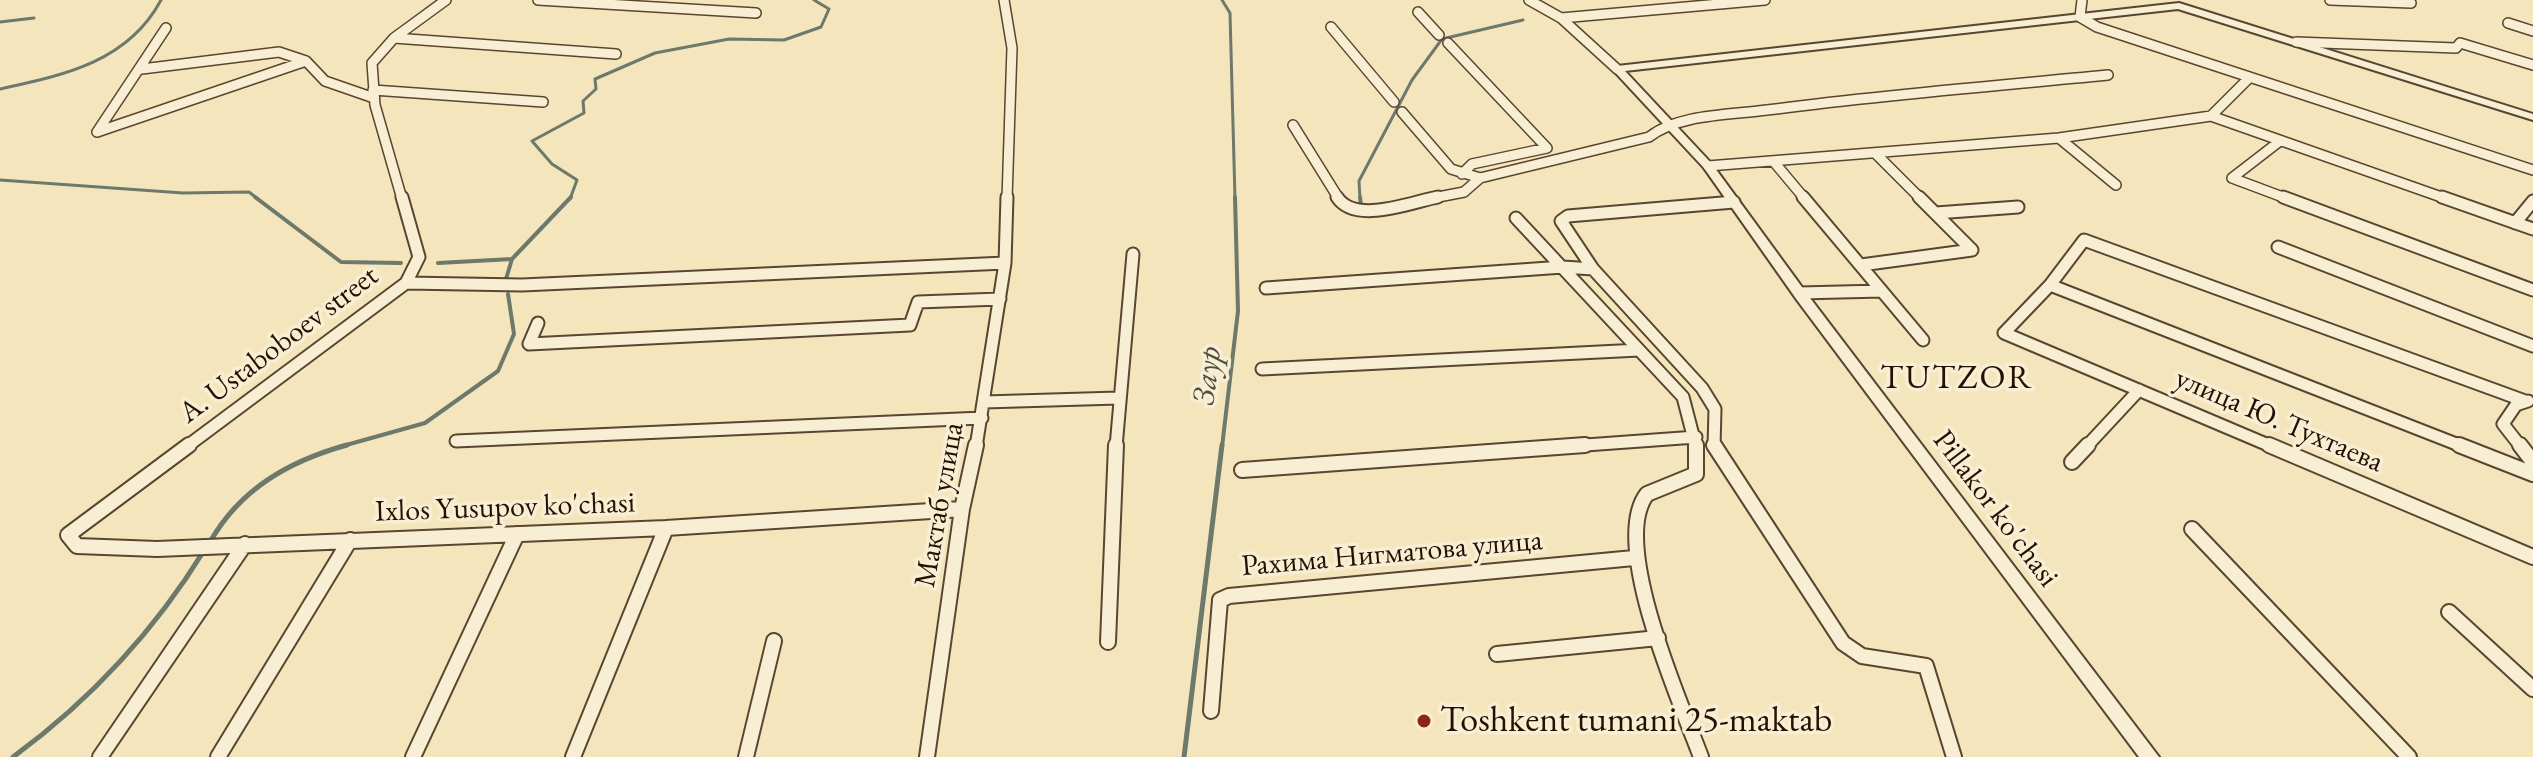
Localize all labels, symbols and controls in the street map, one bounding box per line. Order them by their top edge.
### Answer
street label: A. Ustaboboev street [172,258,386,432]
water label: Заур [1185,345,1231,407]
district label: TUTZOR [1880,359,2034,399]
street label: улица Ю. Тухтаева [2169,361,2389,481]
street label: Мактаб улица [908,420,972,590]
street label: Pillakor ko'chasi [1924,424,2066,594]
street label: Ixlos Yusupov ko'chasi [374,485,636,531]
street label: Рахима Нигматова улица [1240,523,1544,585]
place label: Toshkent tumani 25-maktab [1440,699,1832,743]
marker: Toshkent tumani 25-maktab [1415,712,1433,730]

